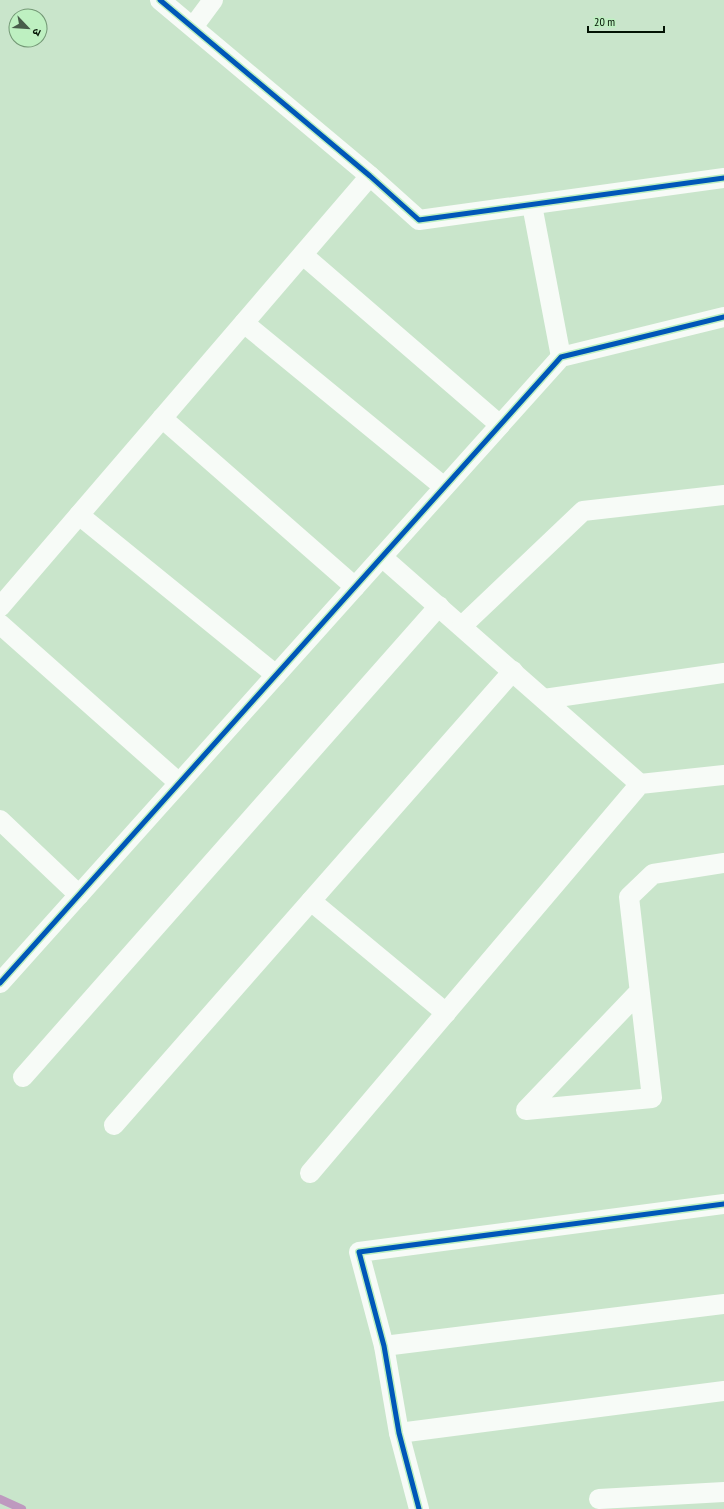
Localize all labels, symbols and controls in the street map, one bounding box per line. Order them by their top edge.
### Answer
north arrow [8,8,48,48]
scale bar [588,8,664,34]
text: 20 m [594,14,615,29]
text: उ [29,26,45,39]

